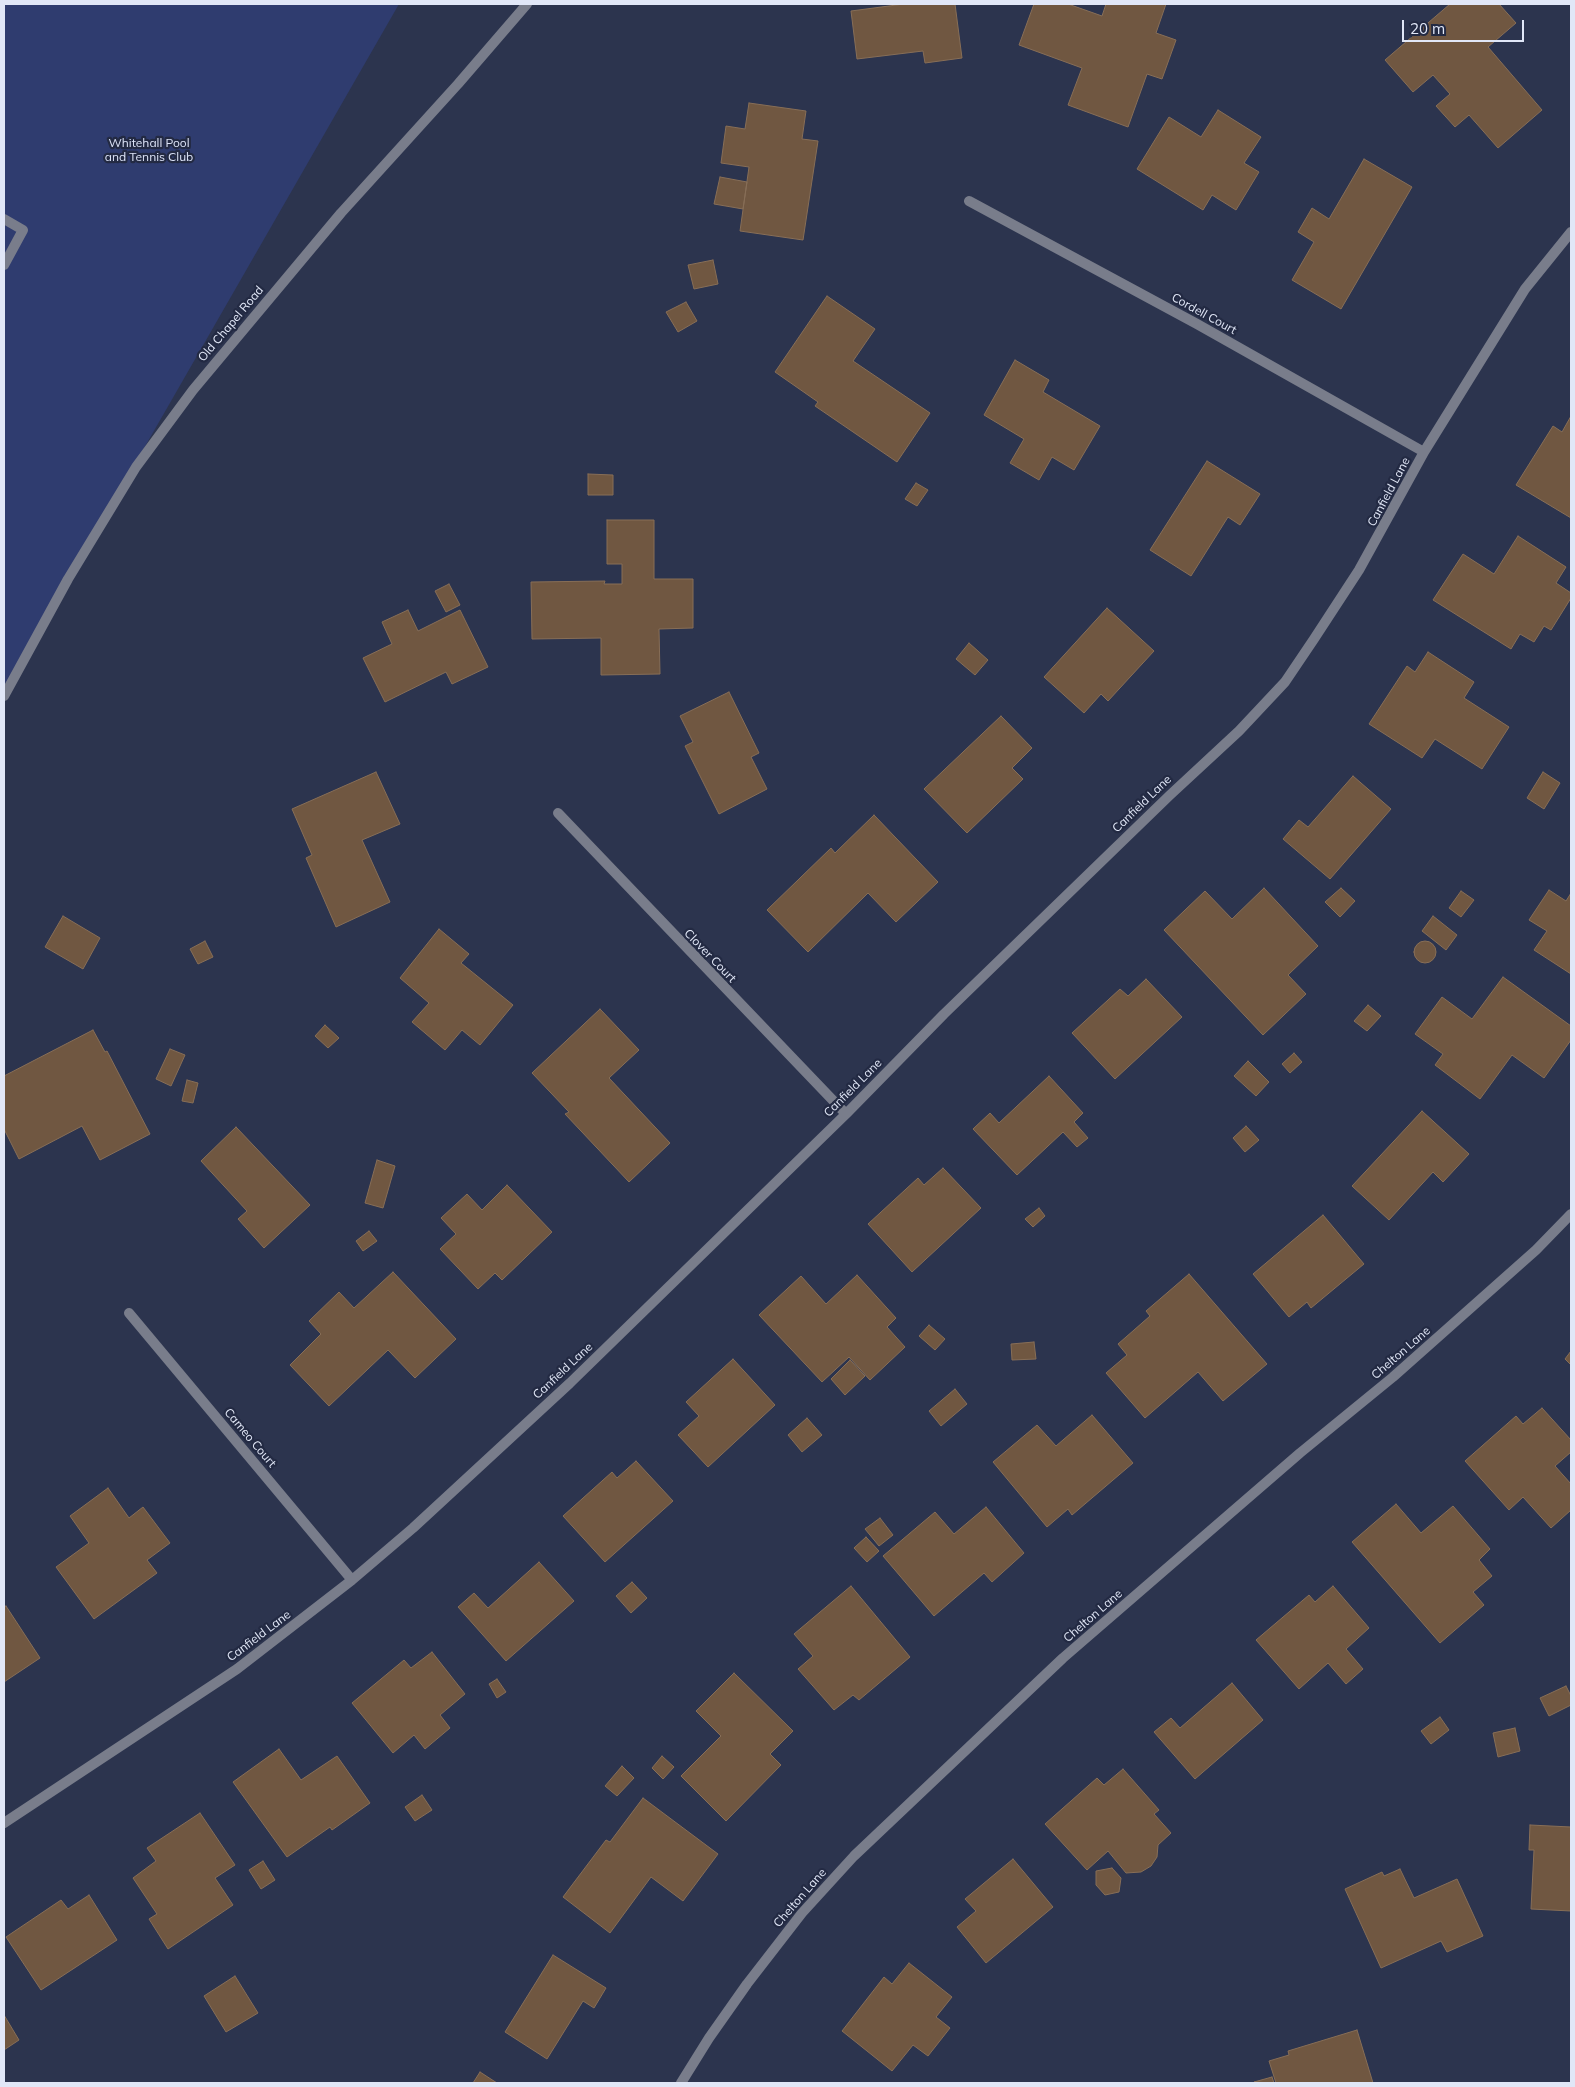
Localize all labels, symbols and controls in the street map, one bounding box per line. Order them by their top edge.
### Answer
scale bar [1405,10,1528,42]
text: 20 m [1410,19,1445,38]
park label: Whitehall Pool and Tennis Club [105,136,193,164]
street label: Old Chapel Road [195,283,267,365]
street label: Cordell Court [1169,290,1239,338]
street label: Canfield Lane [1365,455,1413,529]
street label: Canfield Lane [1110,772,1174,836]
street label: Clover Court [681,926,739,986]
street label: Canfield Lane [821,1056,885,1120]
street label: Chelton Lane [1369,1324,1433,1382]
street label: Canfield Lane [530,1340,596,1402]
street label: Cameo Court [221,1406,279,1470]
street label: Chelton Lane [1061,1587,1125,1645]
street label: Canfield Lane [224,1607,294,1665]
street label: Chelton Lane [771,1866,829,1930]

